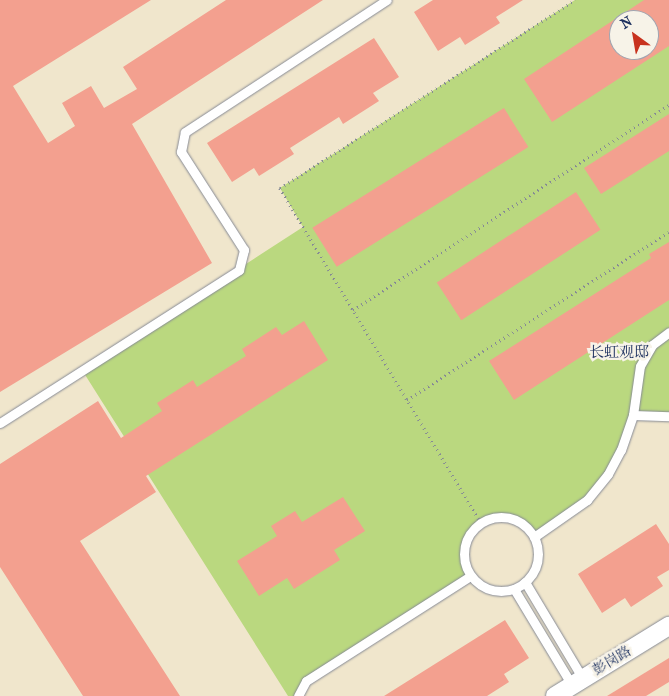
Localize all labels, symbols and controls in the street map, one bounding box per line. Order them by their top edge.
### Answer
north arrow [609,10,659,60]
text: N [617,13,635,33]
district label: 长虹观邸 [589,344,649,362]
street label: 彭岗路 [590,643,634,679]

